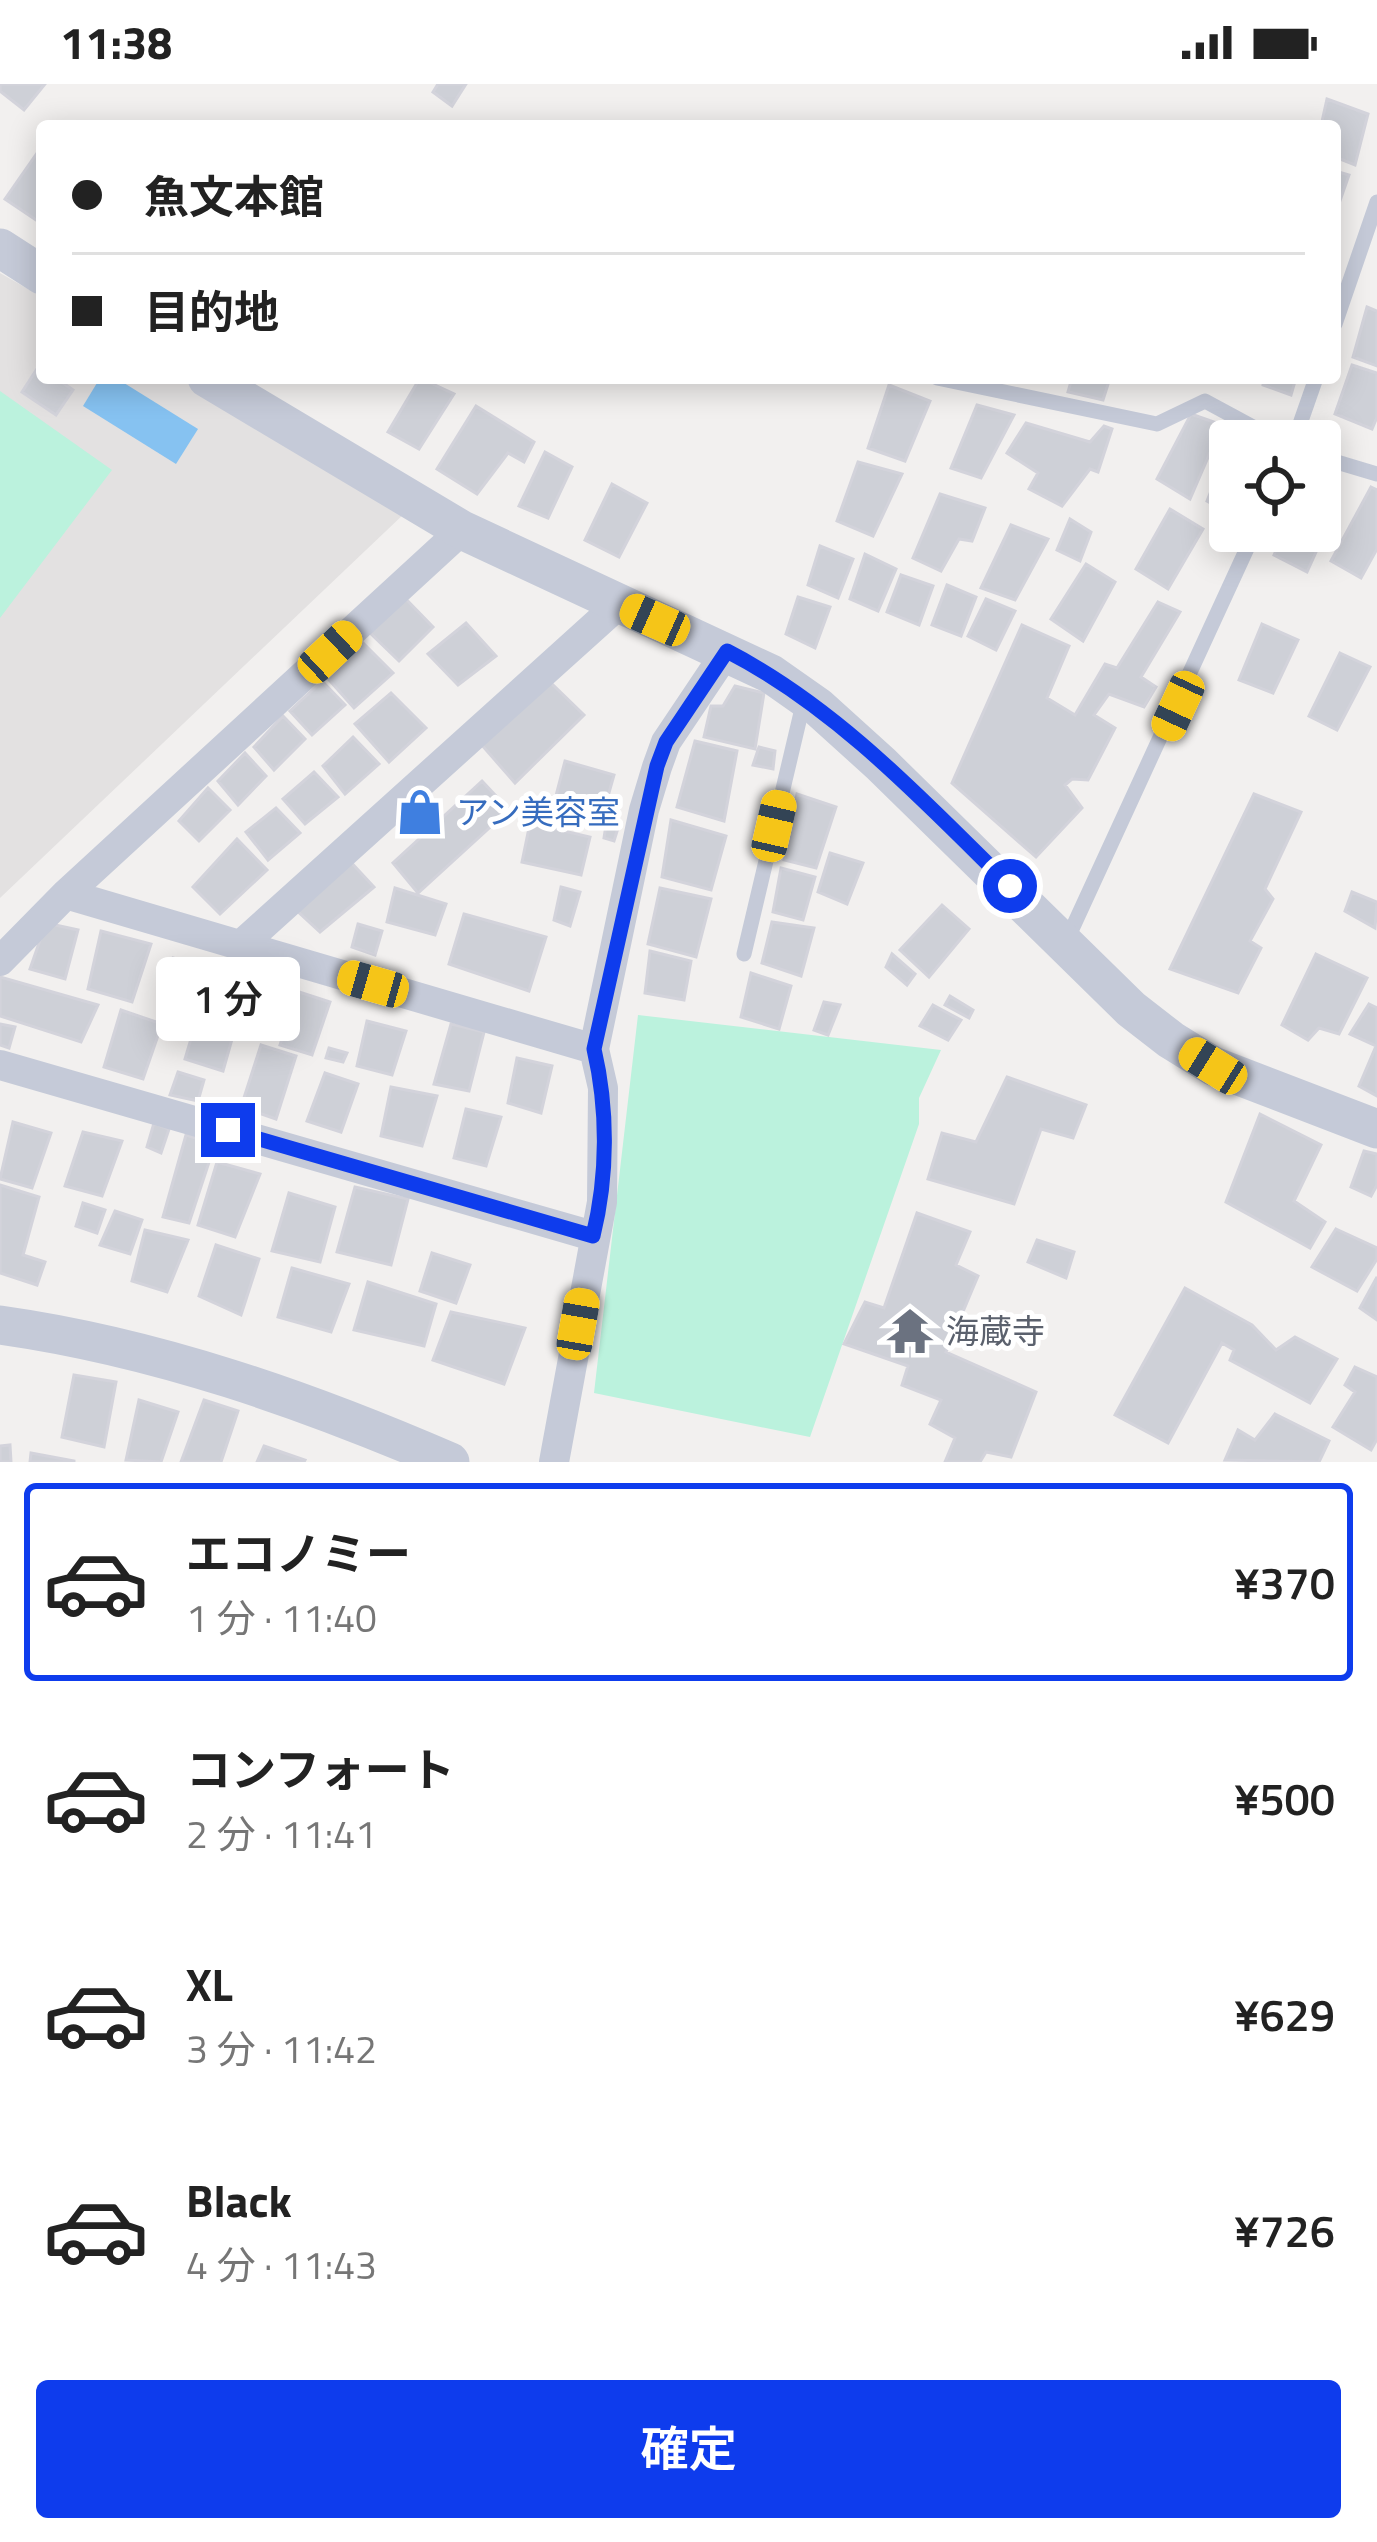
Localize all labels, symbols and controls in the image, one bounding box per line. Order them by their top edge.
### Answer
text: 11:38 [60,8,172,76]
text: 魚文本館 [144,162,324,230]
text: 目的地 [144,277,279,345]
map controls [1209,420,1341,552]
button: locate [1209,420,1341,552]
car [615,589,695,651]
car [291,614,369,690]
car [1146,666,1210,746]
shop icon: アン美容室 [395,787,445,837]
place label: アン美容室 [456,787,620,837]
car [748,787,800,865]
route start [983,859,1037,913]
callout: 1 分 [156,956,300,1040]
car [333,957,413,1011]
text: 1 分 [193,969,263,1028]
car [1173,1032,1253,1100]
route end [201,1103,255,1157]
car [554,1285,602,1363]
temple icon: 海蔵寺 [885,1306,935,1356]
place label: 海蔵寺 [946,1306,1045,1356]
text: エコノミー [186,1519,411,1587]
icon: car [42,1528,150,1636]
text: ¥370 [1234,1548,1335,1616]
text: 1 分 · 11:40 [186,1588,377,1647]
text: コンフォート [186,1735,455,1803]
icon: car [42,1744,150,1852]
text: ¥500 [1234,1764,1335,1832]
text: 2 分 · 11:41 [186,1804,377,1863]
text: XL [186,1950,233,2018]
icon: car [42,1960,150,2068]
text: ¥629 [1234,1980,1335,2048]
text: 3 分 · 11:42 [186,2019,377,2078]
text: Black [186,2166,292,2234]
icon: car [42,2176,150,2284]
text: ¥726 [1234,2196,1335,2264]
text: 4 分 · 11:43 [186,2235,377,2294]
button: 確定 [36,2380,1341,2518]

